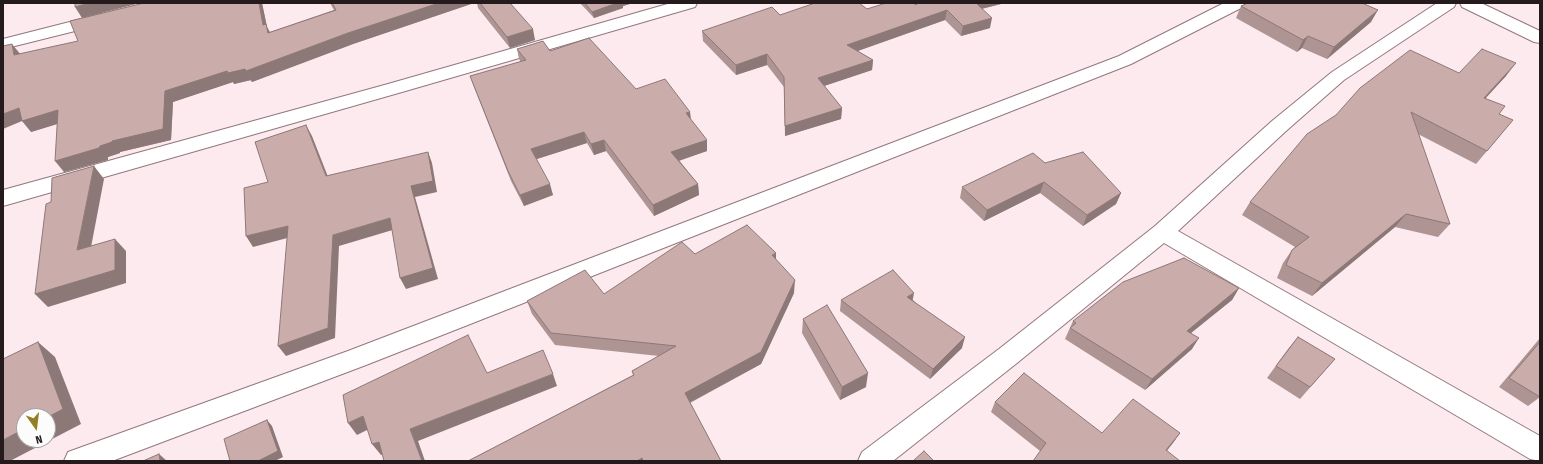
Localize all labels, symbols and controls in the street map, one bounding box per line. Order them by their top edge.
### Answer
north arrow [16,408,56,448]
text: N [34,432,44,446]

